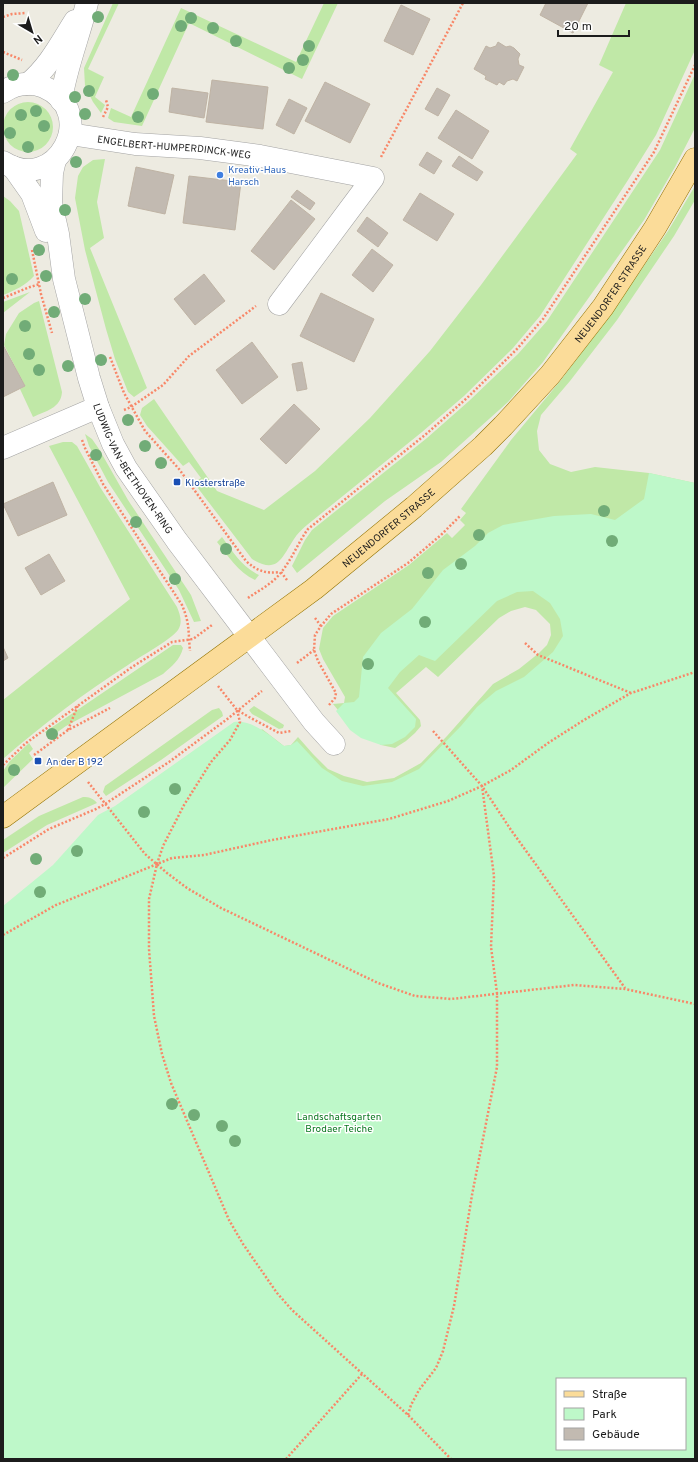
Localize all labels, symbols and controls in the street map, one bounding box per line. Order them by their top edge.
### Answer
north arrow [12,12,52,52]
scale bar [558,12,629,38]
text: 20 m [564,19,592,35]
text: N [30,31,45,47]
street label: ENGELBERT-HUMPERDINCK-WEG [96,133,252,163]
place label: Kreativ-Haus Harsch [228,164,286,189]
marker: Kreativ-Haus Harsch [215,170,225,180]
street label: NEUENDORFER STRASSE [572,243,650,346]
street label: LUDWIG-VAN-BEETHOVEN-RING [89,402,175,537]
marker: Klosterstraße [172,477,182,487]
place label: Klosterstraße [185,477,245,490]
street label: NEUENDORFER STRASSE [340,486,438,571]
marker: An der B 192 [33,756,43,766]
place label: An der B 192 [46,756,103,769]
park label: Landschaftsgarten Brodaer Teiche [297,1111,381,1136]
legend [556,1378,686,1450]
text: Straße [592,1387,627,1403]
text: Park [592,1407,617,1423]
text: Gebäude [592,1427,640,1443]

